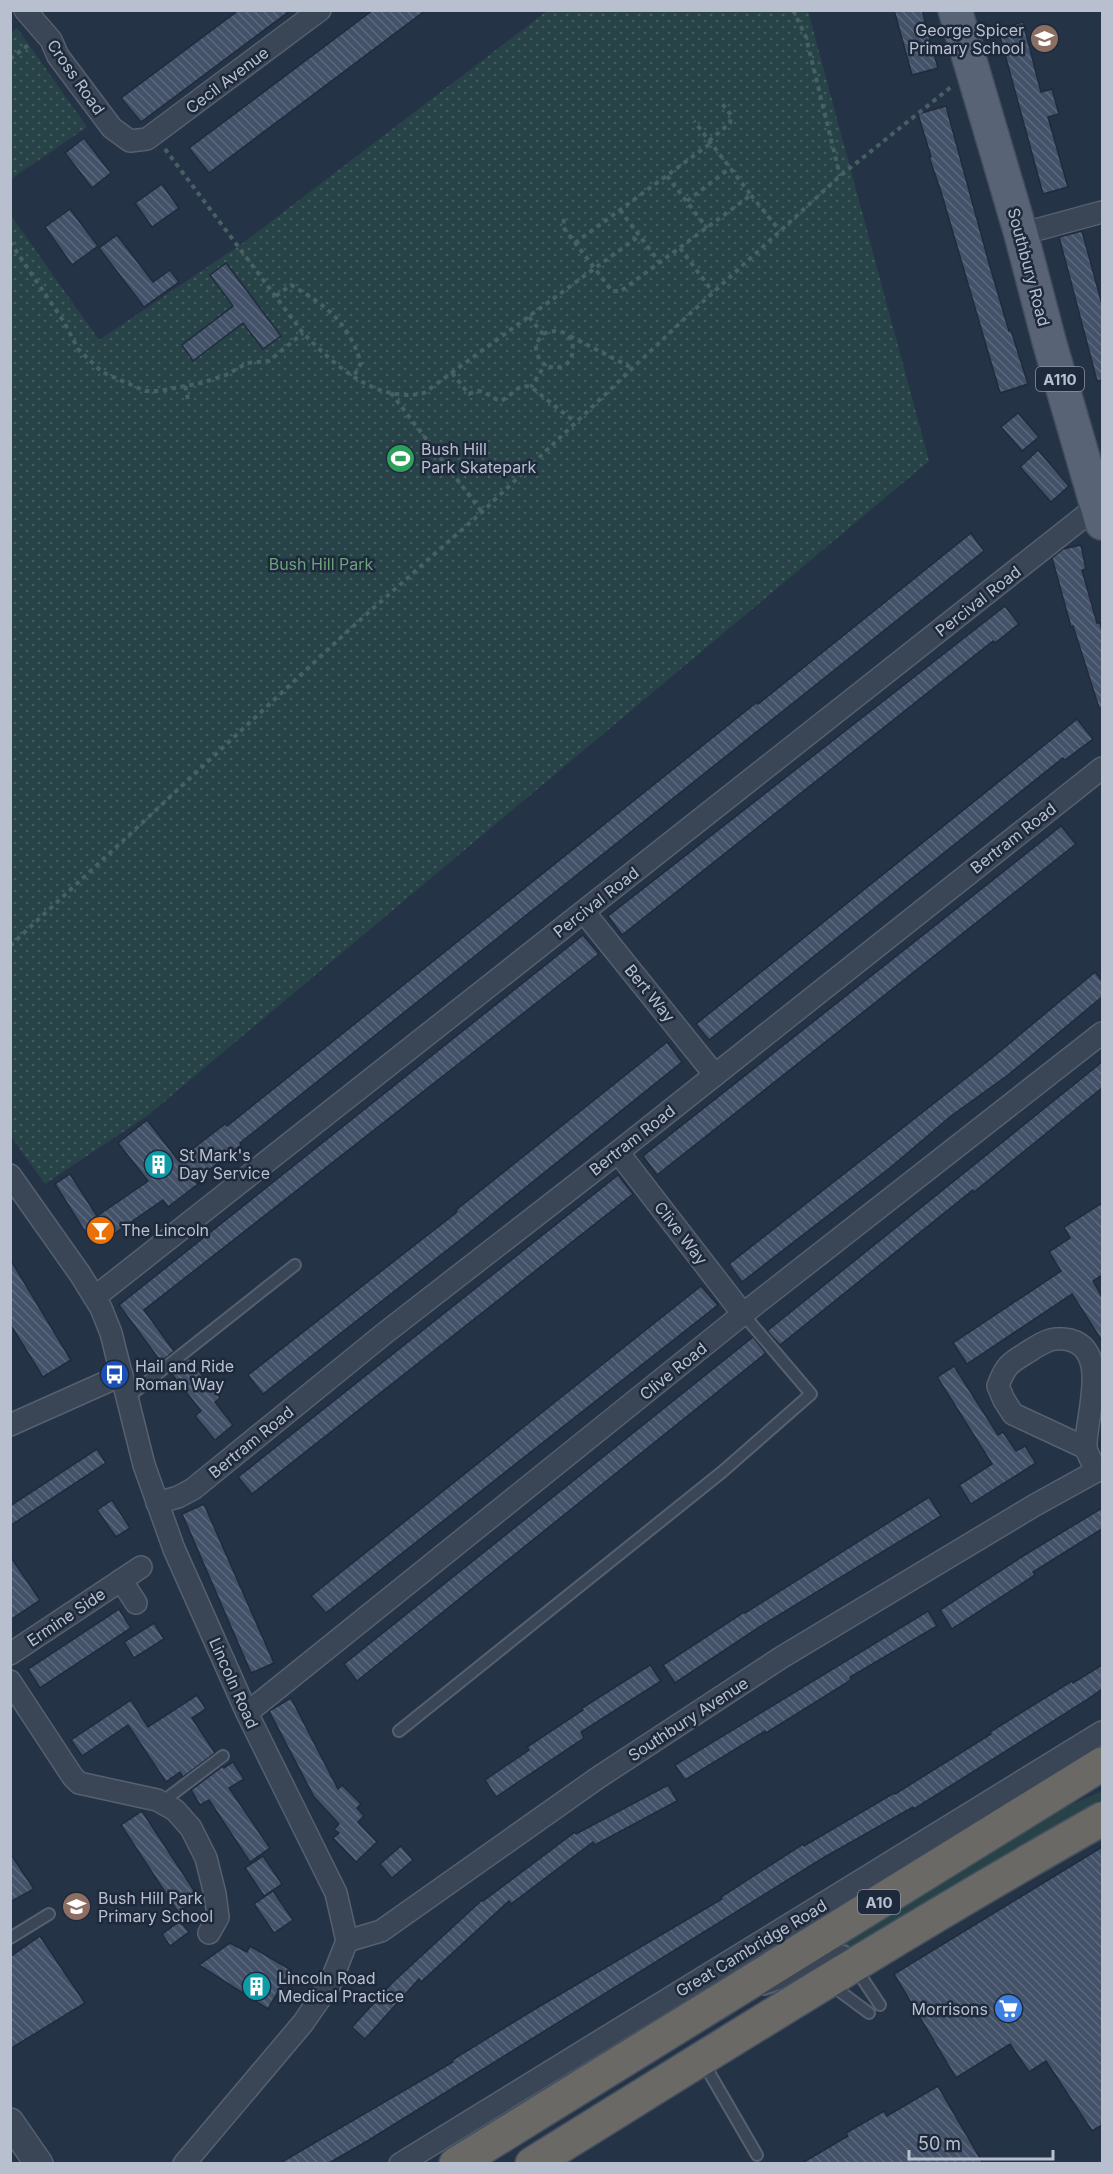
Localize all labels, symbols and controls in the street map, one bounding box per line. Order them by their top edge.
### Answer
place label: George Spicer Primary School [909,20,1024,58]
school or university icon: George Spicer Primary School [1029,23,1061,55]
street label: Cross Road [43,36,109,118]
street label: Cecil Avenue [182,42,272,118]
street label: Southbury Road [1004,206,1054,328]
road number: A110 [1036,367,1084,391]
place label: Bush Hill Park Skatepark [421,439,536,477]
sports icon: Bush Hill Park Skatepark [384,442,416,474]
park label: Bush Hill Park [269,554,374,574]
street label: Percival Road [931,561,1025,641]
street label: Bertram Road [966,798,1060,878]
street label: Percival Road [549,862,643,942]
street label: Bert Way [621,960,679,1026]
street label: Bertram Road [585,1100,679,1180]
place label: St Mark's Day Service [179,1145,270,1183]
building icon: St Mark's Day Service [142,1148,174,1180]
street label: Clive Way [650,1197,712,1269]
bar icon: The Lincoln [84,1214,116,1246]
place label: The Lincoln [121,1220,209,1240]
street label: Clive Road [635,1338,711,1404]
place label: Hail and Ride Roman Way [135,1356,234,1394]
bus stop icon: Hail and Ride Roman Way [98,1359,130,1391]
street label: Bertram Road [205,1402,297,1482]
street label: Ermine Side [23,1583,109,1651]
street label: Lincoln Road [205,1634,263,1732]
street label: Southbury Avenue [624,1673,752,1765]
place label: Bush Hill Park Primary School [98,1888,213,1926]
road number: A10 [858,1890,900,1914]
school or university icon: Bush Hill Park Primary School [61,1891,93,1923]
street label: Great Cambridge Road [672,1895,830,2001]
place label: Lincoln Road Medical Practice [278,1968,404,2006]
building icon: Lincoln Road Medical Practice [241,1971,273,2003]
supermarket icon: Morrisons [993,1993,1025,2025]
place label: Morrisons [912,1999,988,2019]
scale bar [909,2123,1053,2161]
text: 50 m [918,2133,961,2154]

